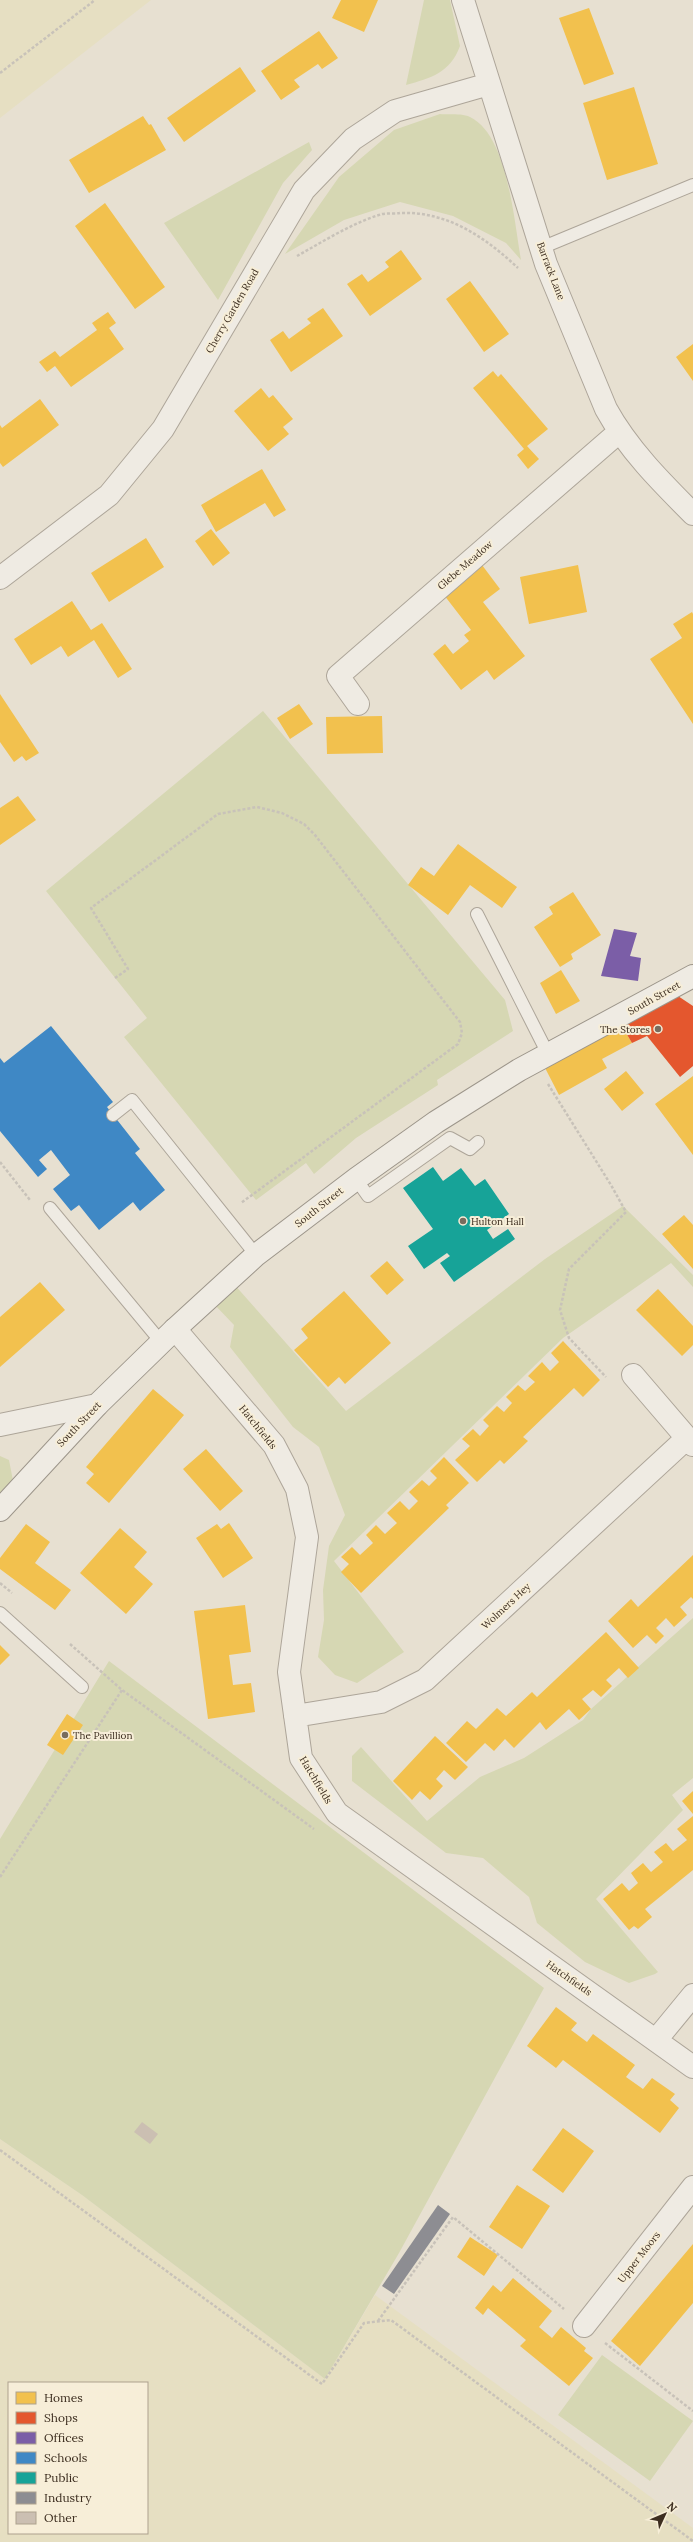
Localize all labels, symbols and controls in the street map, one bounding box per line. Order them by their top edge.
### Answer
street label: Barrack Lane [534,240,568,302]
street label: Cherry Garden Road [202,266,262,356]
street label: Glebe Meadow [435,537,495,593]
street label: South Street [625,978,683,1018]
place label: The Stores [600,1023,650,1036]
marker: The Stores [653,1024,663,1034]
street label: South Street [292,1184,346,1230]
place label: Hulton Hall [471,1215,524,1228]
marker: Hulton Hall [458,1216,468,1226]
street label: South Street [54,1398,104,1449]
street label: Hatchfields [236,1402,280,1452]
street label: Wolmers Hey [479,1580,534,1632]
place label: The Pavillion [73,1729,133,1742]
marker: The Pavillion [60,1730,70,1740]
street label: Hatchfields [297,1754,335,1806]
street label: Hatchfields [544,1957,595,1999]
street label: Upper Moors [615,2228,663,2285]
legend [8,2382,148,2534]
text: Homes [44,2390,83,2405]
text: Shops [44,2410,78,2425]
text: Offices [44,2430,84,2445]
text: Schools [44,2450,88,2465]
text: Public [44,2470,78,2485]
text: Industry [44,2490,92,2505]
north arrow [645,2494,685,2534]
text: N [664,2499,681,2515]
text: Other [44,2510,78,2525]

